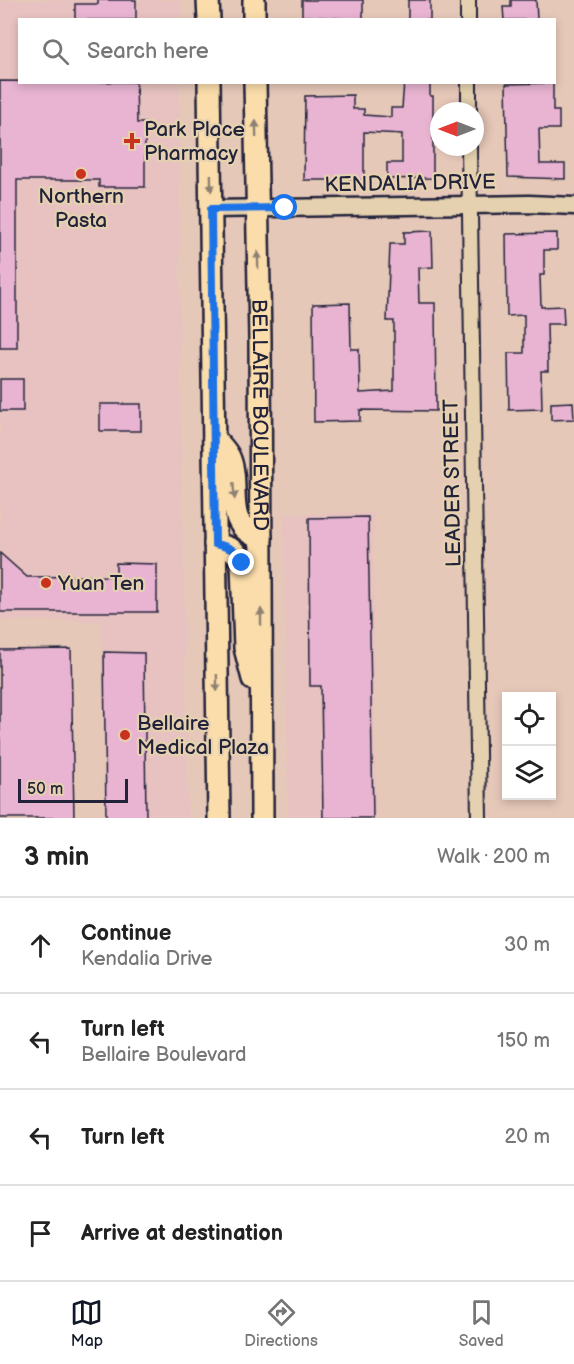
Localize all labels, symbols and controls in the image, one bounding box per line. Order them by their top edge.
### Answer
search box [18,18,556,84]
icon: search [39,35,72,68]
text: Search here [87,38,209,65]
north arrow [430,102,484,156]
place label: Park Place Pharmacy [144,117,245,166]
one-way arrow [251,119,261,138]
marker: Park Place Pharmacy [125,134,139,148]
marker: Northern Pasta [74,167,88,181]
street label: KENDALIA DRIVE [324,170,496,197]
one-way arrow [206,173,216,192]
place label: Northern Pasta [38,184,124,233]
route start [271,194,297,220]
one-way arrow [253,250,263,269]
street label: BELLAIRE BOULEVARD [246,299,273,531]
street label: LEADER STREET [439,398,466,567]
one-way arrow [229,481,239,500]
route end [228,549,254,575]
place label: Yuan Ten [57,571,144,596]
marker: Yuan Ten [39,576,53,590]
one-way arrow [256,608,266,627]
one-way arrow [212,674,222,693]
map controls [502,692,556,800]
button: locate [502,692,556,746]
place label: Bellaire Medical Plaza [137,711,269,760]
marker: Bellaire Medical Plaza [118,728,132,742]
button: layers [502,746,556,800]
scale bar [18,776,128,804]
text: 50 m [27,780,63,799]
text: 3 min [24,842,89,873]
text: Walk · 200 m [437,845,550,869]
text: Continue [81,920,171,947]
icon: ahead [24,929,57,962]
text: 30 m [504,933,550,957]
text: Kendalia Drive [81,947,212,971]
text: Turn left [81,1016,165,1043]
icon: left [24,1025,57,1058]
text: 150 m [497,1029,550,1053]
text: Bellaire Boulevard [81,1043,246,1067]
icon: left [24,1121,57,1154]
text: Turn left [81,1124,165,1151]
text: 20 m [505,1125,550,1149]
icon: arrive [24,1217,57,1250]
text: Arrive at destination [81,1220,283,1247]
tab: Map [70,1296,103,1351]
tab: Directions [244,1296,318,1351]
tab: Saved [459,1296,504,1351]

